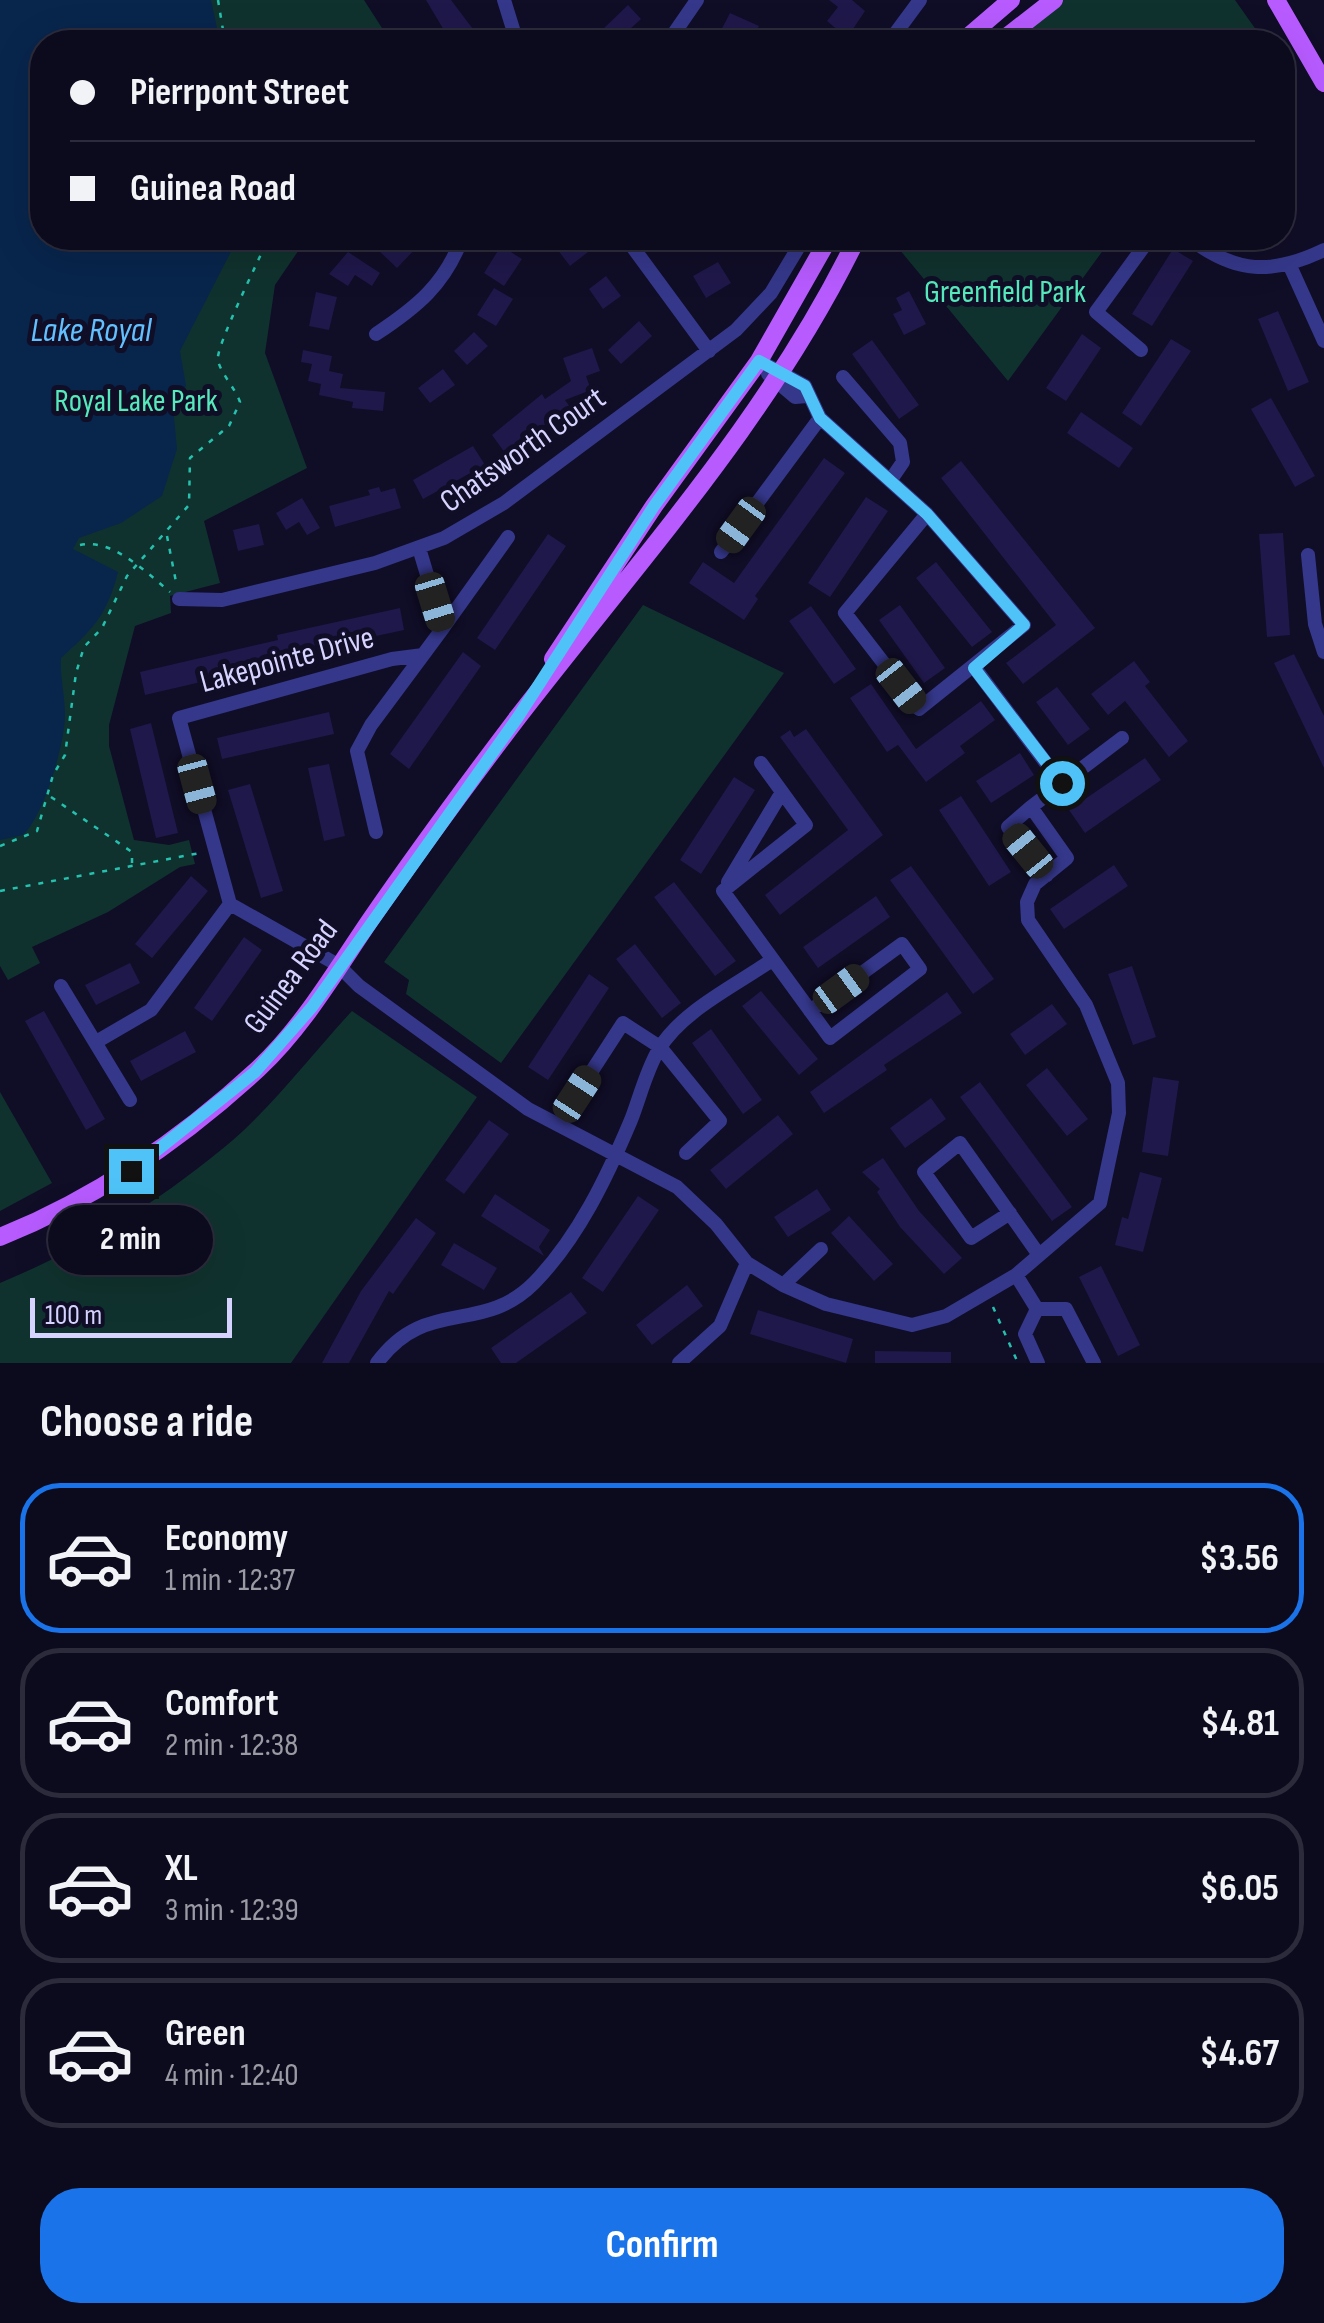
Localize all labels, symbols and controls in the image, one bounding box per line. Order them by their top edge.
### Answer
text: Pierrpont Street [130,70,349,115]
text: Guinea Road [130,166,296,211]
park label: Greenfield Park [924,273,1086,312]
water label: Lake Royal [31,309,153,352]
street label: Chatsworth Court [433,379,613,521]
park label: Royal Lake Park [54,382,218,421]
car [711,492,771,558]
car [412,569,458,635]
street label: Lakepointe Drive [196,618,378,702]
car [871,653,931,719]
car [175,751,219,817]
route start [1040,761,1085,806]
car [997,818,1059,884]
street label: Guinea Road [236,912,346,1042]
car [808,959,874,1019]
car [548,1061,606,1127]
route end [109,1149,154,1194]
callout: 2 min [48,1206,214,1276]
text: 2 min [100,1220,161,1259]
scale bar [30,1293,232,1338]
text: 100 m [45,1299,102,1332]
text: Choose a ride [40,1395,253,1450]
icon: car [45,1513,135,1603]
text: Economy [165,1516,288,1561]
text: $3.56 [1199,1536,1279,1581]
text: 1 min · 12:37 [165,1561,295,1600]
icon: car [45,1678,135,1768]
text: Comfort [165,1681,279,1726]
text: $4.81 [1200,1701,1279,1746]
text: 2 min · 12:38 [165,1726,298,1765]
icon: car [45,1843,135,1933]
text: XL [165,1846,198,1891]
text: $6.05 [1200,1866,1279,1911]
text: 3 min · 12:39 [165,1891,299,1930]
icon: car [45,2008,135,2098]
text: Green [165,2011,246,2056]
text: $4.67 [1200,2031,1279,2076]
text: 4 min · 12:40 [165,2056,299,2095]
button: Confirm [40,2188,1284,2303]

